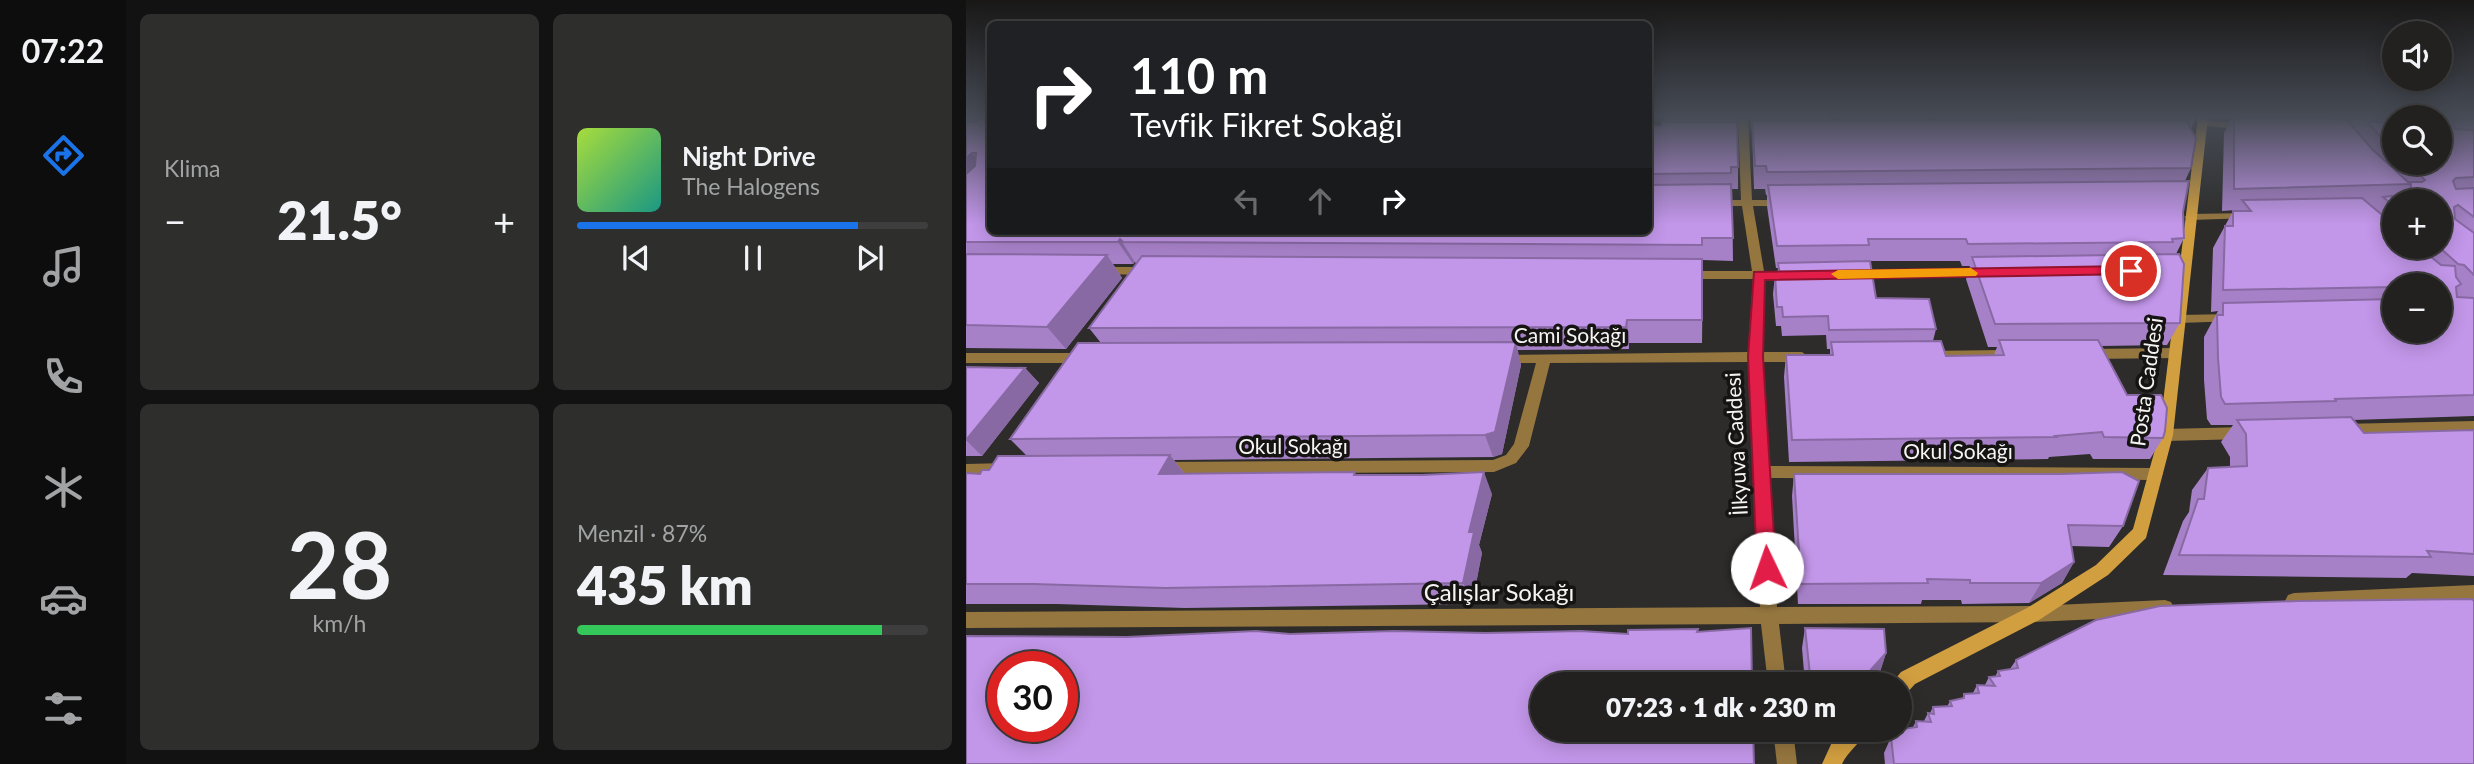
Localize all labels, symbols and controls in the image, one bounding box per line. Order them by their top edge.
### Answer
map controls [2382,21,2452,343]
button: sound [2382,21,2452,91]
text: 07:22 [22,31,104,70]
text: 110 m [1130,46,1268,104]
icon: right [1015,49,1106,140]
text: Tevfik Fikret Sokağı [1130,105,1403,144]
button: search [2382,105,2452,175]
icon: directions [39,131,88,180]
text: Night Drive [682,140,816,172]
text: Klima [164,154,221,182]
text: The Halogens [682,172,820,200]
icon: left [1228,182,1266,220]
icon: ahead [1301,182,1339,220]
icon: right [1374,182,1412,220]
text: 21.5° [277,189,402,251]
button: + [2382,189,2452,259]
text: − [164,198,186,244]
text: + [493,198,515,244]
icon: previous [617,239,655,277]
icon: pause [734,239,772,277]
icon: next [851,239,889,277]
pin [2101,241,2161,301]
icon: music [39,242,88,291]
icon: arrive [2112,252,2150,290]
button: − [2382,273,2452,343]
street label: Posta Caddesi [2124,316,2167,448]
street label: Cami Sokağı [1514,322,1626,347]
icon: phone [39,352,88,401]
street label: İlkyuva Caddesi [1719,372,1752,516]
street label: Okul Sokağı [1238,433,1348,458]
street label: Okul Sokağı [1903,438,2013,463]
icon: climate [39,463,88,512]
text: 28 [287,509,392,618]
text: Menzil · 87% [577,519,707,547]
position arrow [1730,531,1804,605]
text: 435 km [577,554,753,616]
icon: car [39,574,88,623]
street label: Çalışlar Sokağı [1424,577,1574,606]
text: km/h [313,609,366,637]
speed limit sign: 30 [987,651,1078,742]
icon: filters [39,684,88,733]
text: 07:23 · 1 dk · 230 m [1606,691,1836,723]

